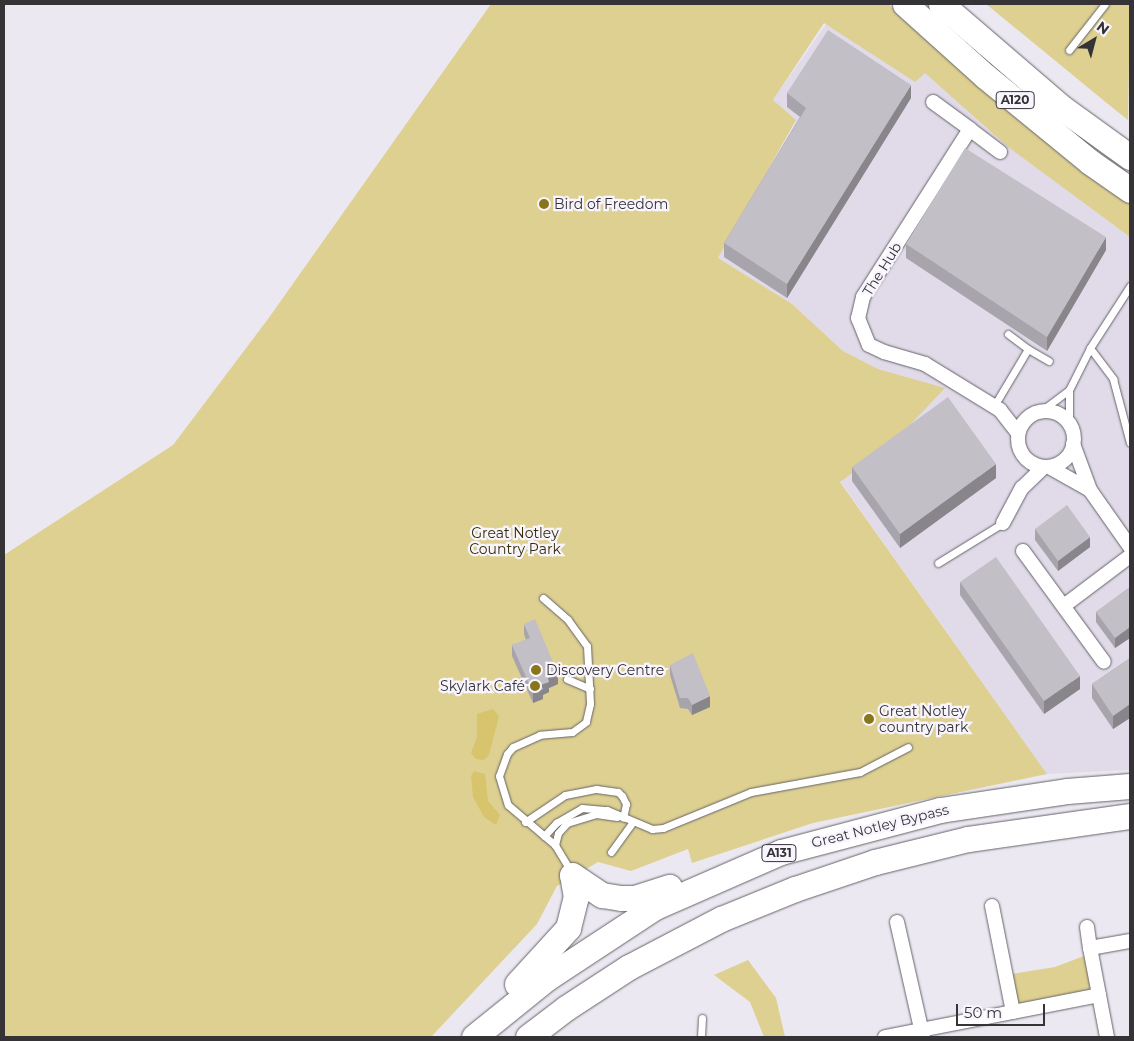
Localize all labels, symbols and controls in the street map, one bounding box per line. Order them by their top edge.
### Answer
north arrow [1069,15,1119,65]
text: N [1093,17,1113,39]
road number: A120 [995,90,1035,110]
place label: Bird of Freedom [554,196,668,212]
marker: Bird of Freedom [538,198,550,210]
street label: The Hub [859,239,905,299]
park label: Great Notley Country Park [469,525,561,558]
place label: Discovery Centre [546,662,664,678]
marker: Discovery Centre [530,664,542,676]
place label: Skylark Café [440,678,525,694]
marker: Skylark Café [529,680,541,692]
place label: Great Notley country park [879,703,968,736]
marker: Great Notley country park [863,713,875,725]
street label: Great Notley Bypass [810,801,950,851]
road number: A131 [760,844,798,862]
scale bar [959,994,1048,1026]
text: 50 m [964,1003,1002,1022]

